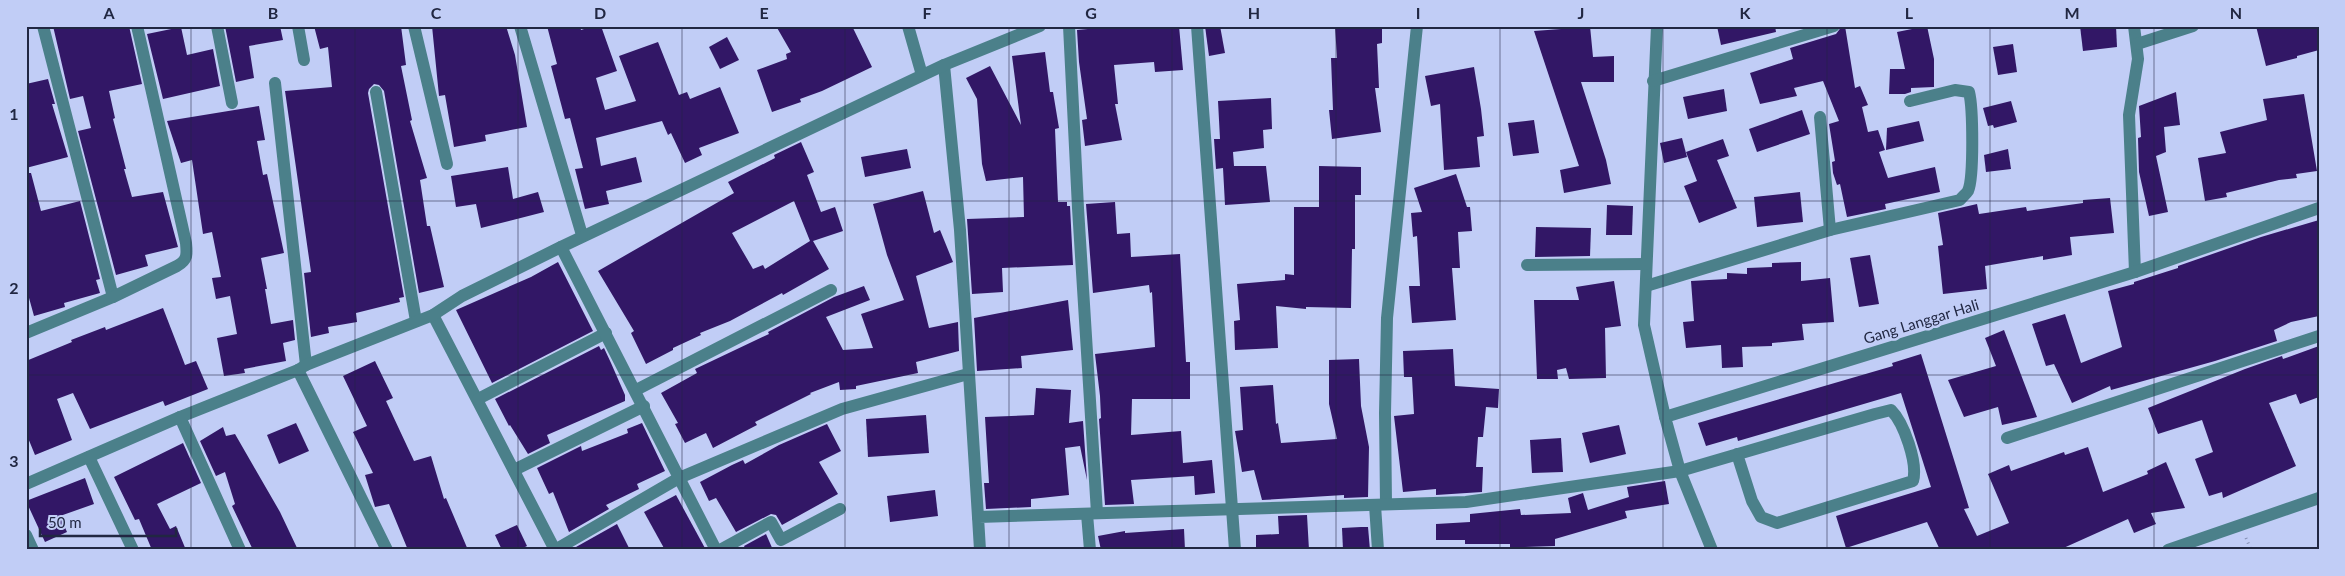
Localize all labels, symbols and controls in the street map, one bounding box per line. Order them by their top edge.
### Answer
text: A [102,3,115,22]
text: B [268,3,278,22]
text: C [431,3,442,22]
text: D [594,3,606,22]
text: E [759,3,769,22]
text: F [922,3,932,22]
text: G [1085,3,1097,22]
text: H [1248,3,1260,22]
text: I [1416,3,1420,22]
text: J [1578,3,1584,22]
text: K [1740,3,1752,22]
text: L [1905,3,1914,22]
text: M [2064,3,2080,22]
text: N [2230,3,2242,22]
text: 1 [9,104,19,123]
text: 2 [9,278,19,297]
street label: Gang Langgar Hali [1861,295,1981,347]
text: 3 [9,451,19,470]
scale bar [40,506,176,538]
text: 50 m [48,513,82,531]

